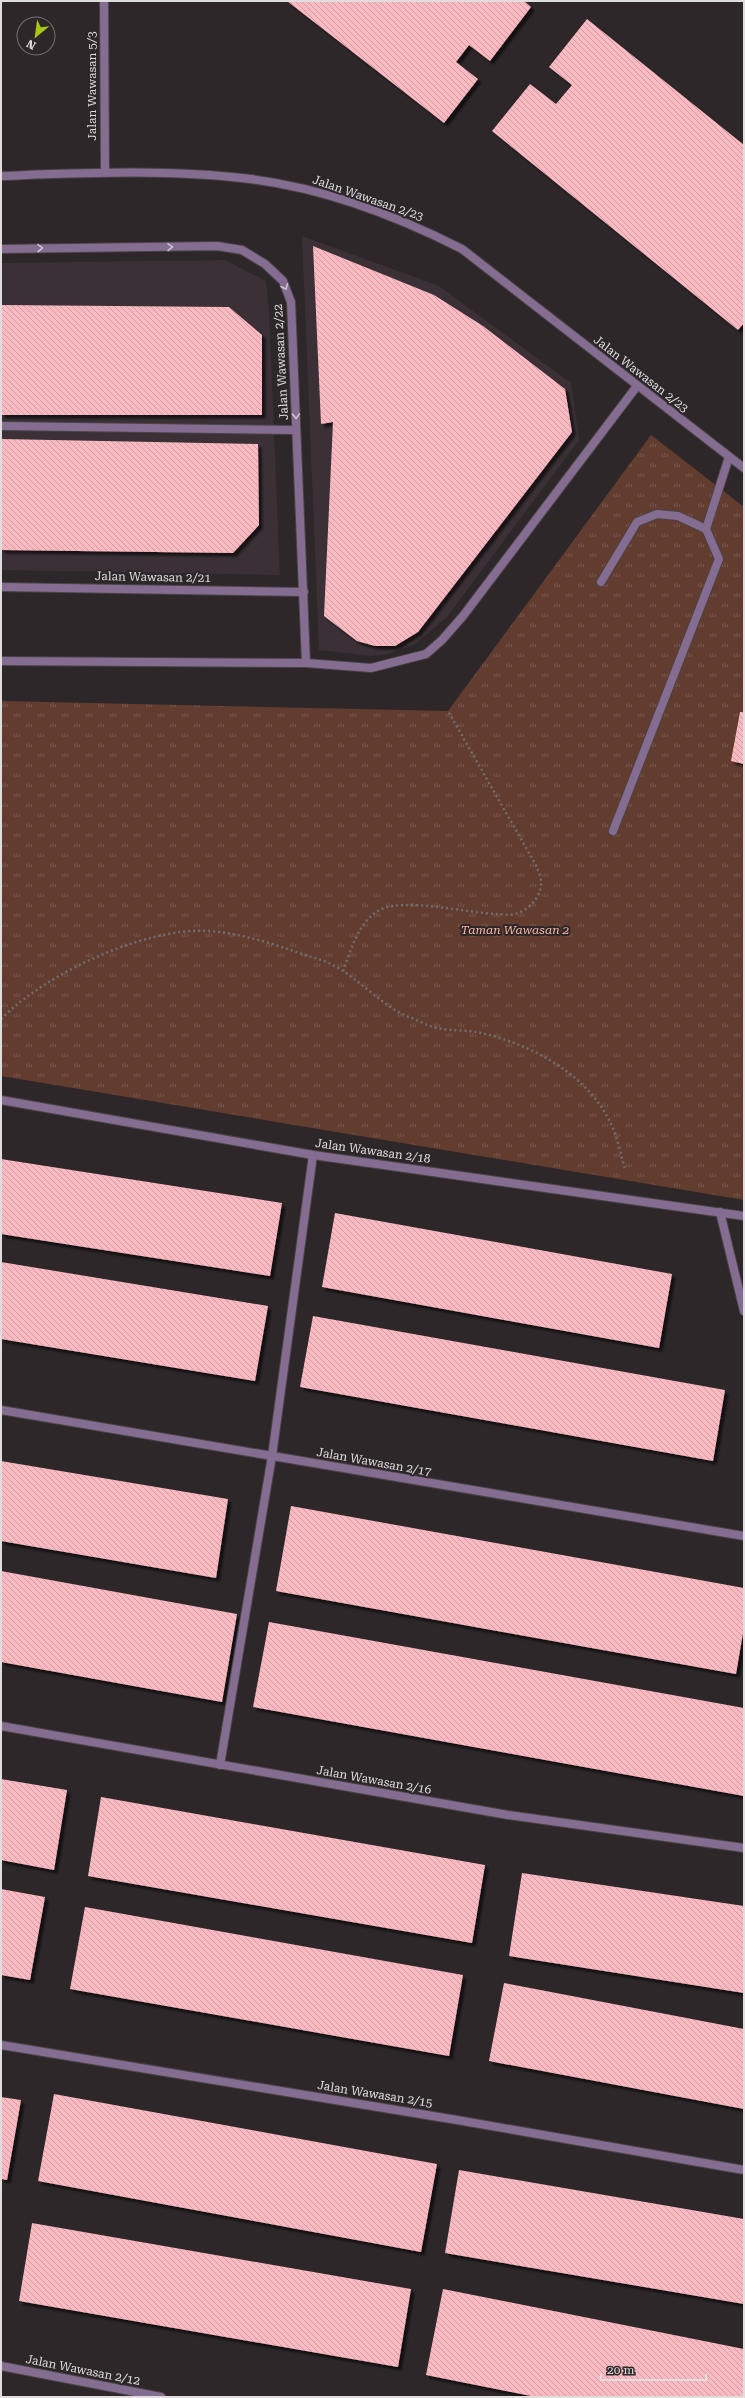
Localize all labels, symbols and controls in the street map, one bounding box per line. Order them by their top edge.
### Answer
north arrow [16,16,56,56]
street label: Jalan Wawasan 5/3 [85,31,99,141]
text: N [24,36,38,52]
street label: Jalan Wawasan 2/23 [311,172,426,224]
one-way arrow [167,243,173,251]
one-way arrow [37,244,43,252]
one-way arrow [280,282,288,290]
street label: Jalan Wawasan 2/22 [271,303,291,420]
street label: Jalan Wawasan 2/23 [591,333,691,415]
one-way arrow [291,413,300,419]
street label: Jalan Wawasan 2/21 [95,569,212,585]
park label: Taman Wawasan 2 [461,923,570,937]
street label: Jalan Wawasan 2/18 [314,1136,432,1166]
street label: Jalan Wawasan 2/17 [316,1445,433,1479]
street label: Jalan Wawasan 2/16 [316,1763,433,1797]
street label: Jalan Wawasan 2/15 [316,2078,434,2110]
street label: Jalan Wawasan 2/12 [25,2352,142,2388]
scale bar [601,2356,706,2382]
text: 20 m [607,2363,634,2377]

